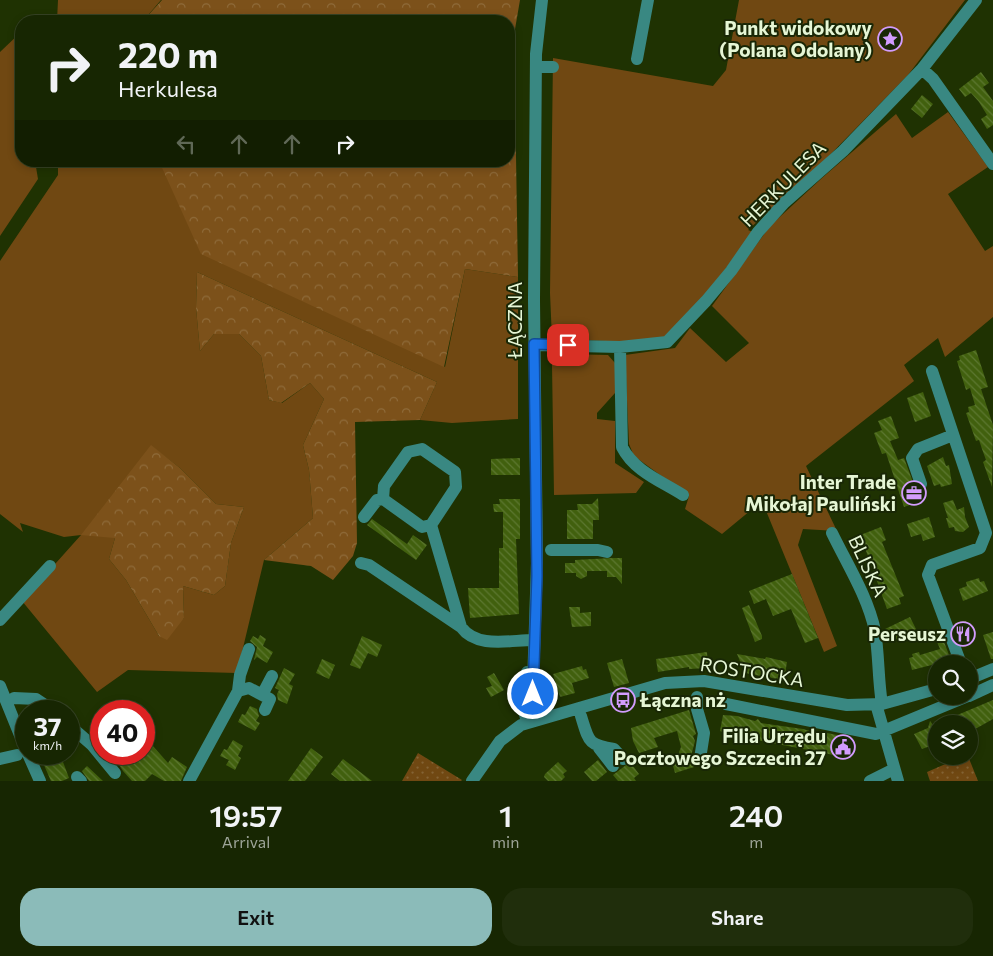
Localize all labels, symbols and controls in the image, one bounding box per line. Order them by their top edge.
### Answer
place label: Punkt widokowy (Polana Odolany) [719,16,873,61]
place icon: Punkt widokowy (Polana Odolany) [877,26,903,52]
text: 220 m [118,32,218,75]
icon: right [35,35,100,100]
text: Herkulesa [118,75,218,102]
icon: left [172,130,200,158]
icon: ahead [225,130,253,158]
icon: ahead [278,130,306,158]
icon: right [331,130,359,158]
street label: HERKULESA [735,136,830,231]
street label: ŁĄCZNA [503,282,526,359]
pin [547,324,589,366]
icon: arrive [554,331,582,359]
place label: Inter Trade Mikołaj Pauliński [745,470,896,515]
office icon: Inter Trade Mikołaj Pauliński [901,480,927,506]
street label: BLISKA [844,531,893,600]
restaurant icon: Perseusz [950,621,976,647]
place label: Perseusz [868,622,946,645]
street label: ROSTOCKA [699,652,806,691]
map controls [928,655,978,765]
button: search [928,655,978,705]
position arrow [506,667,558,719]
bus stop icon: Łączna nż [610,687,636,713]
place label: Łączna nż [639,688,726,711]
speed limit sign: 40 [90,700,155,765]
text: 37 [33,711,62,741]
button: layers [928,715,978,765]
place label: Filia Urzędu Pocztowego Szczecin 27 [614,724,826,769]
public building icon: Filia Urzędu Pocztowego Szczecin 27 [830,734,856,760]
text: km/h [33,738,62,752]
text: 19:57 [210,796,283,833]
text: 1 [499,796,512,833]
text: 240 [729,796,783,833]
text: Arrival [222,832,270,851]
text: min [492,832,519,851]
text: m [749,832,763,851]
button: Exit [20,888,492,946]
button: Share [502,888,973,946]

